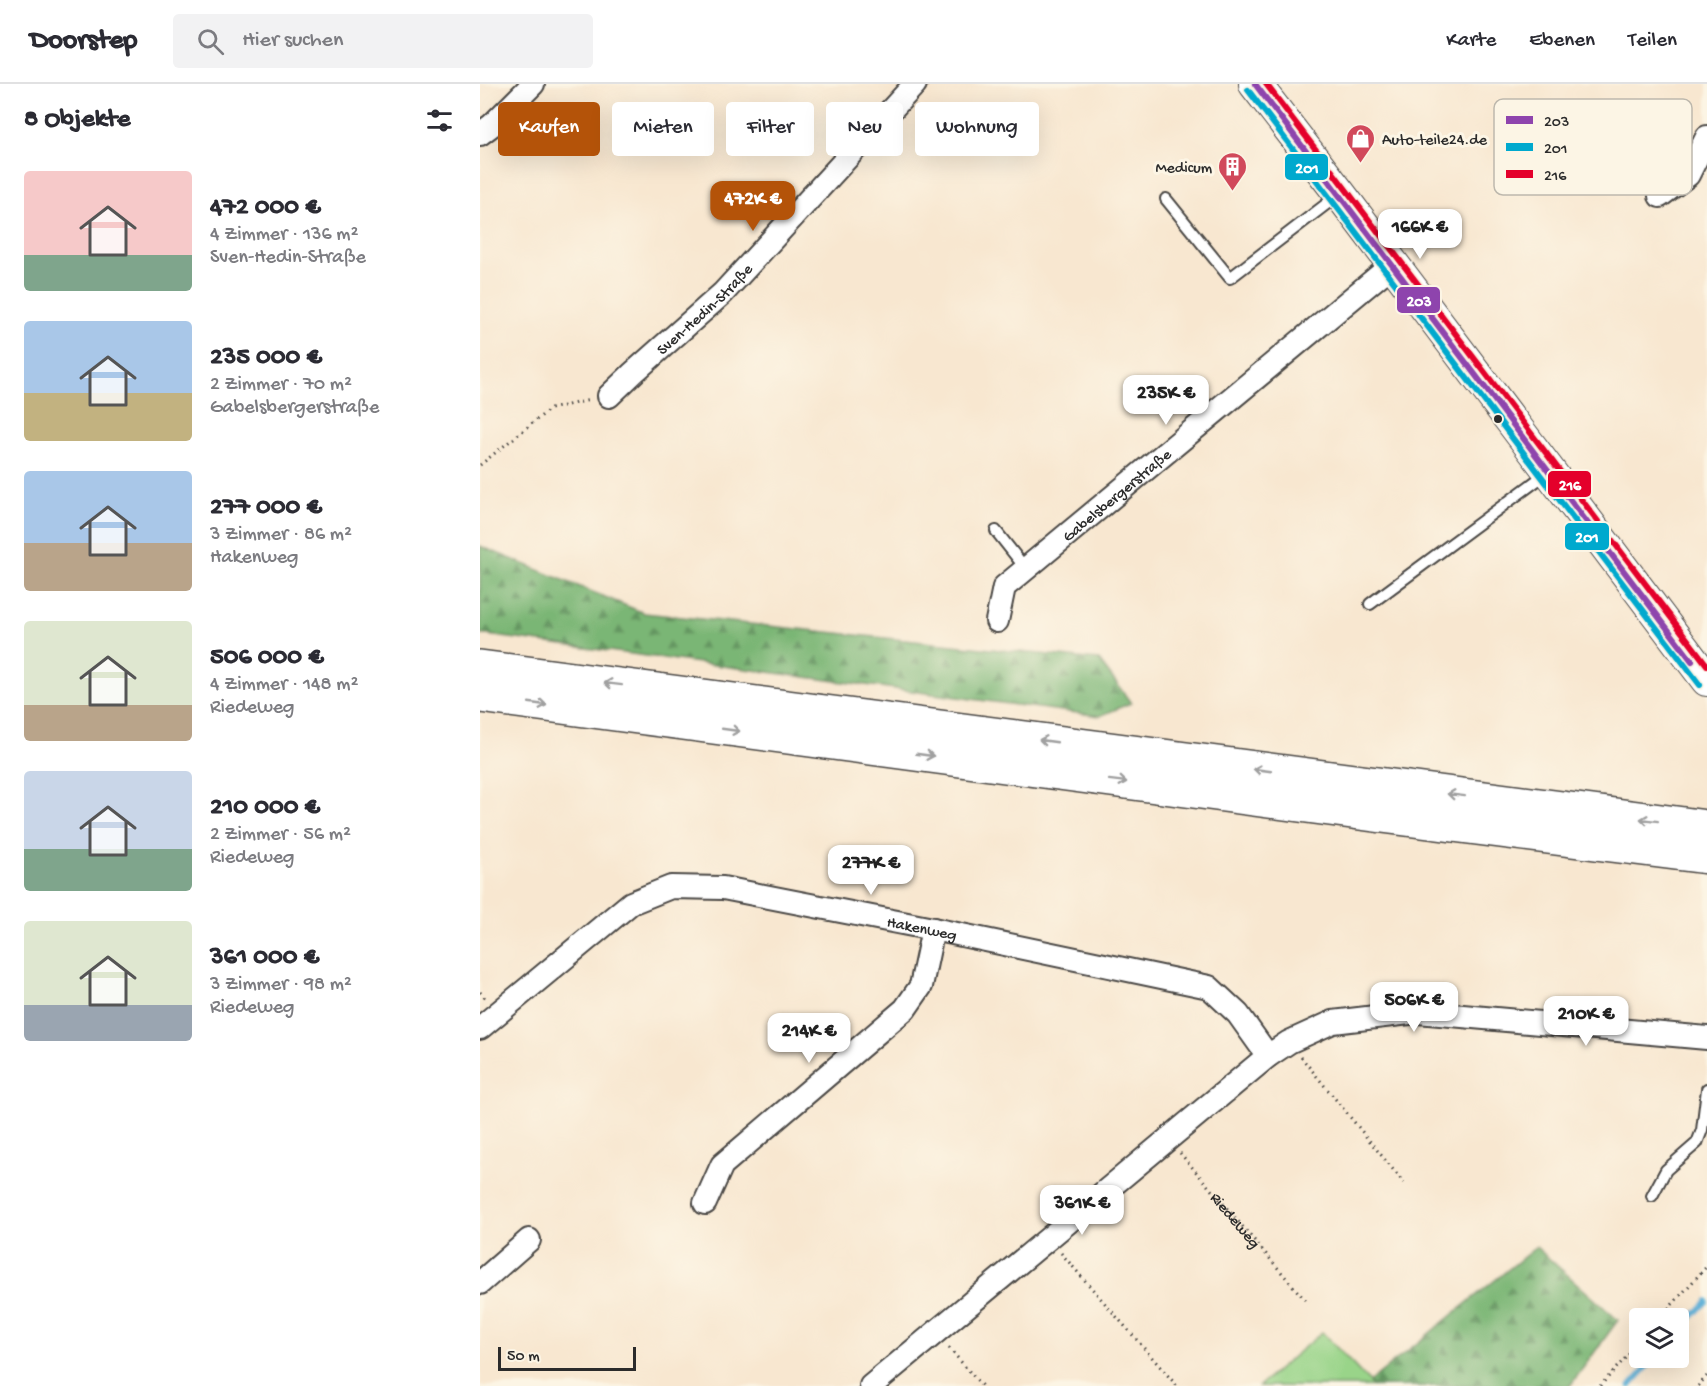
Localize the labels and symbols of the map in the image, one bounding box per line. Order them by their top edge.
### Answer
legend [1494,99,1692,195]
text: 203 [1544,114,1569,133]
shop icon: Auto-teile24.de [1345,122,1377,164]
place label: Auto-teile24.de [1382,132,1488,151]
text: 201 [1544,141,1567,160]
building icon: Medicum [1217,150,1249,192]
line badge: 201 [1284,153,1329,181]
place label: Medicum [1155,160,1213,179]
text: 201 [1295,161,1319,180]
text: 216 [1544,168,1567,187]
pin: 472K € [704,181,802,232]
pin: 166K € [1371,209,1469,260]
street label: Sven-Hedin-Straße [654,261,759,361]
line badge: 203 [1396,286,1441,314]
text: 203 [1406,294,1432,313]
pin: 235K € [1117,375,1215,426]
unlabelled marker [1492,413,1504,425]
street label: Gabelsbergerstraße [1060,446,1177,548]
line badge: 216 [1547,470,1592,498]
text: 216 [1559,478,1582,497]
line badge: 201 [1564,522,1610,551]
text: 201 [1575,530,1599,549]
one-way arrow [603,678,623,689]
one-way arrow [528,699,547,710]
one-way arrow [721,724,741,735]
one-way arrow [1039,736,1058,747]
one-way arrow [914,750,934,761]
one-way arrow [1253,764,1273,775]
one-way arrow [1108,775,1127,786]
one-way arrow [1446,789,1466,800]
one-way arrow [1640,814,1659,825]
pin: 277K € [822,845,920,896]
street label: Hakenweg [885,914,958,947]
pin: 506K € [1365,982,1463,1033]
pin: 210K € [1537,996,1635,1047]
pin: 214K € [760,1013,858,1064]
pin: 361K € [1033,1185,1131,1236]
street label: Riedeweg [1205,1190,1263,1253]
scale bar [498,1344,636,1372]

